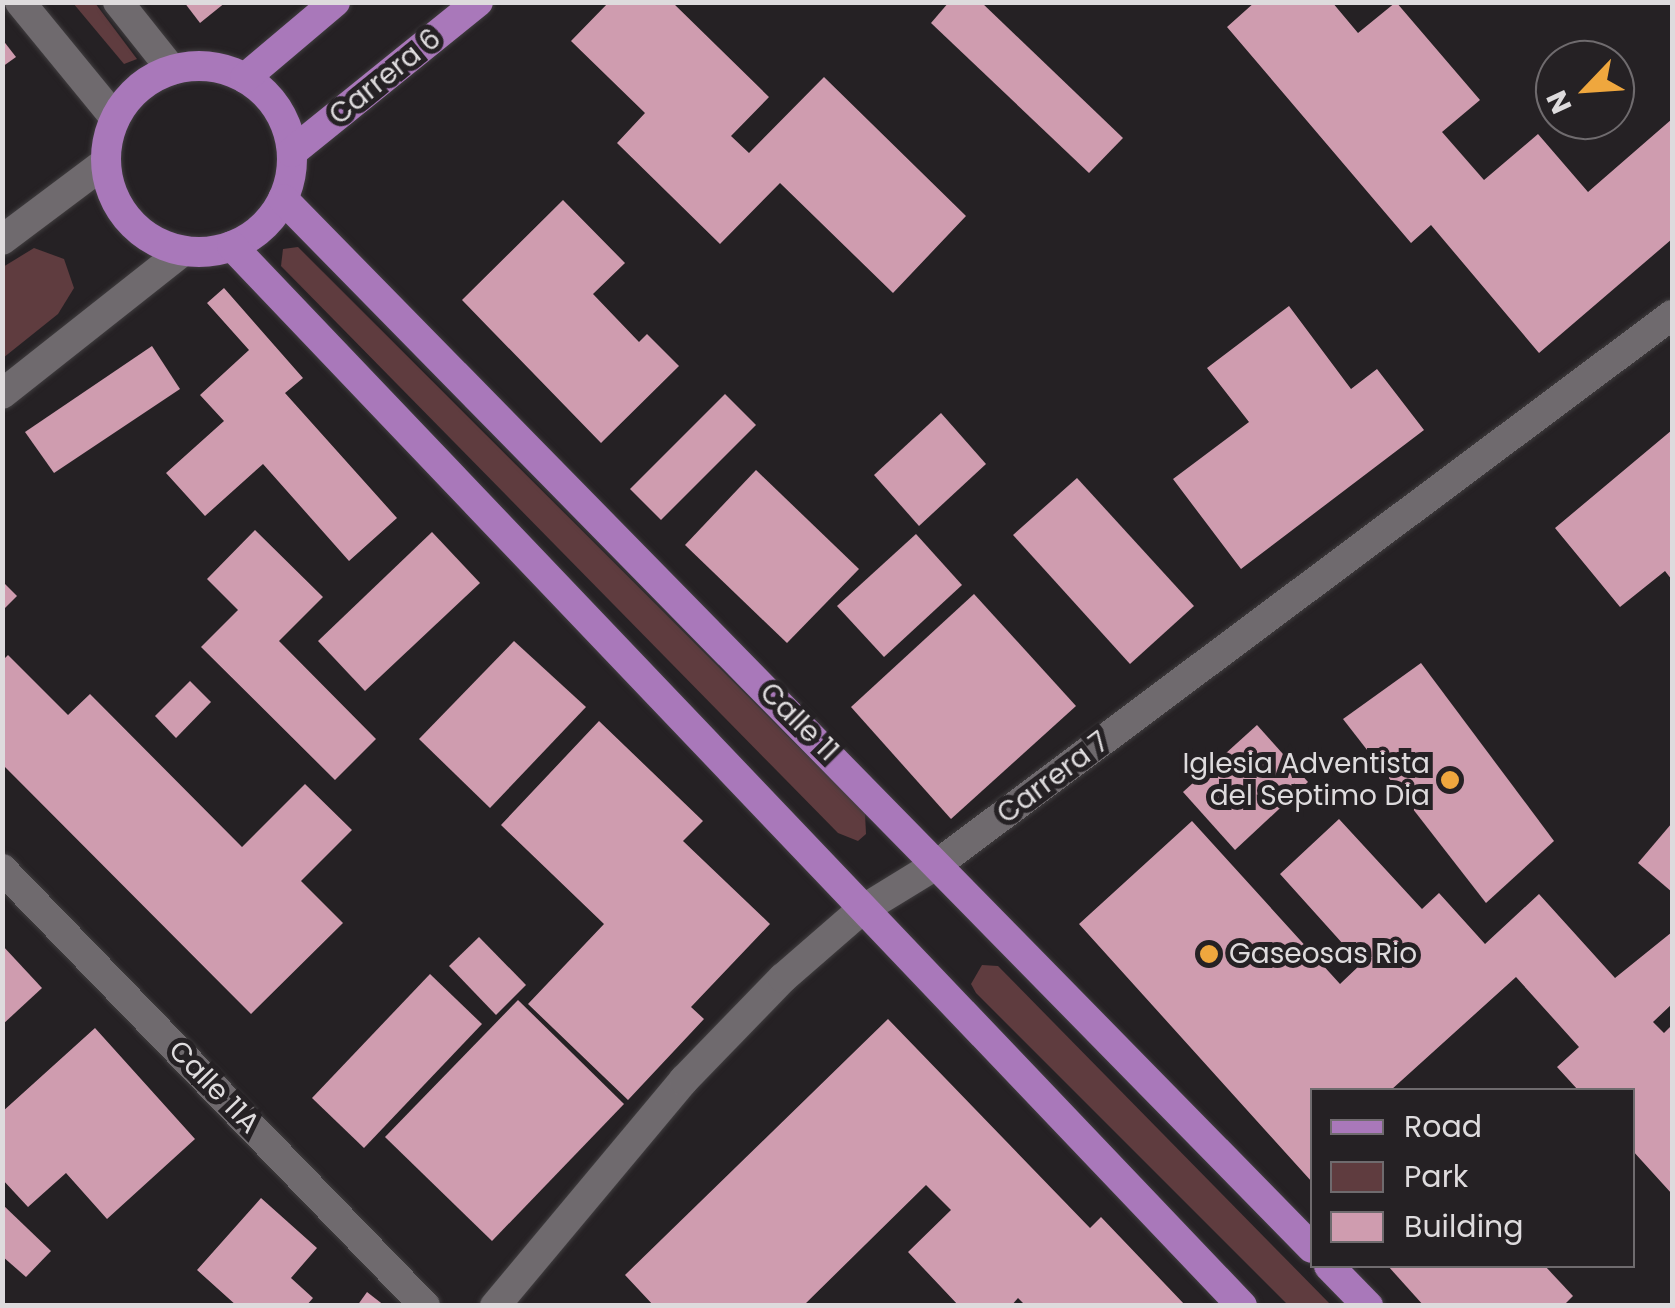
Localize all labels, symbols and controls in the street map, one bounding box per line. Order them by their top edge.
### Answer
street label: Carrera 6 [323,22,447,132]
north arrow [1535,40,1635,140]
text: N [1537,84,1581,120]
street label: Calle 11 [753,676,845,768]
street label: Carrera 7 [991,725,1115,831]
place label: Iglesia Adventista del Septimo Dia [1182,747,1430,813]
marker: Iglesia Adventista del Septimo Dia [1439,769,1461,791]
place label: Gaseosas Rio [1229,937,1417,971]
marker: Gaseosas Rio [1198,943,1220,965]
street label: Calle 11A [162,1034,266,1140]
legend [1310,1088,1635,1268]
text: Road [1404,1105,1482,1148]
text: Park [1404,1155,1468,1198]
text: Building [1404,1205,1524,1248]

